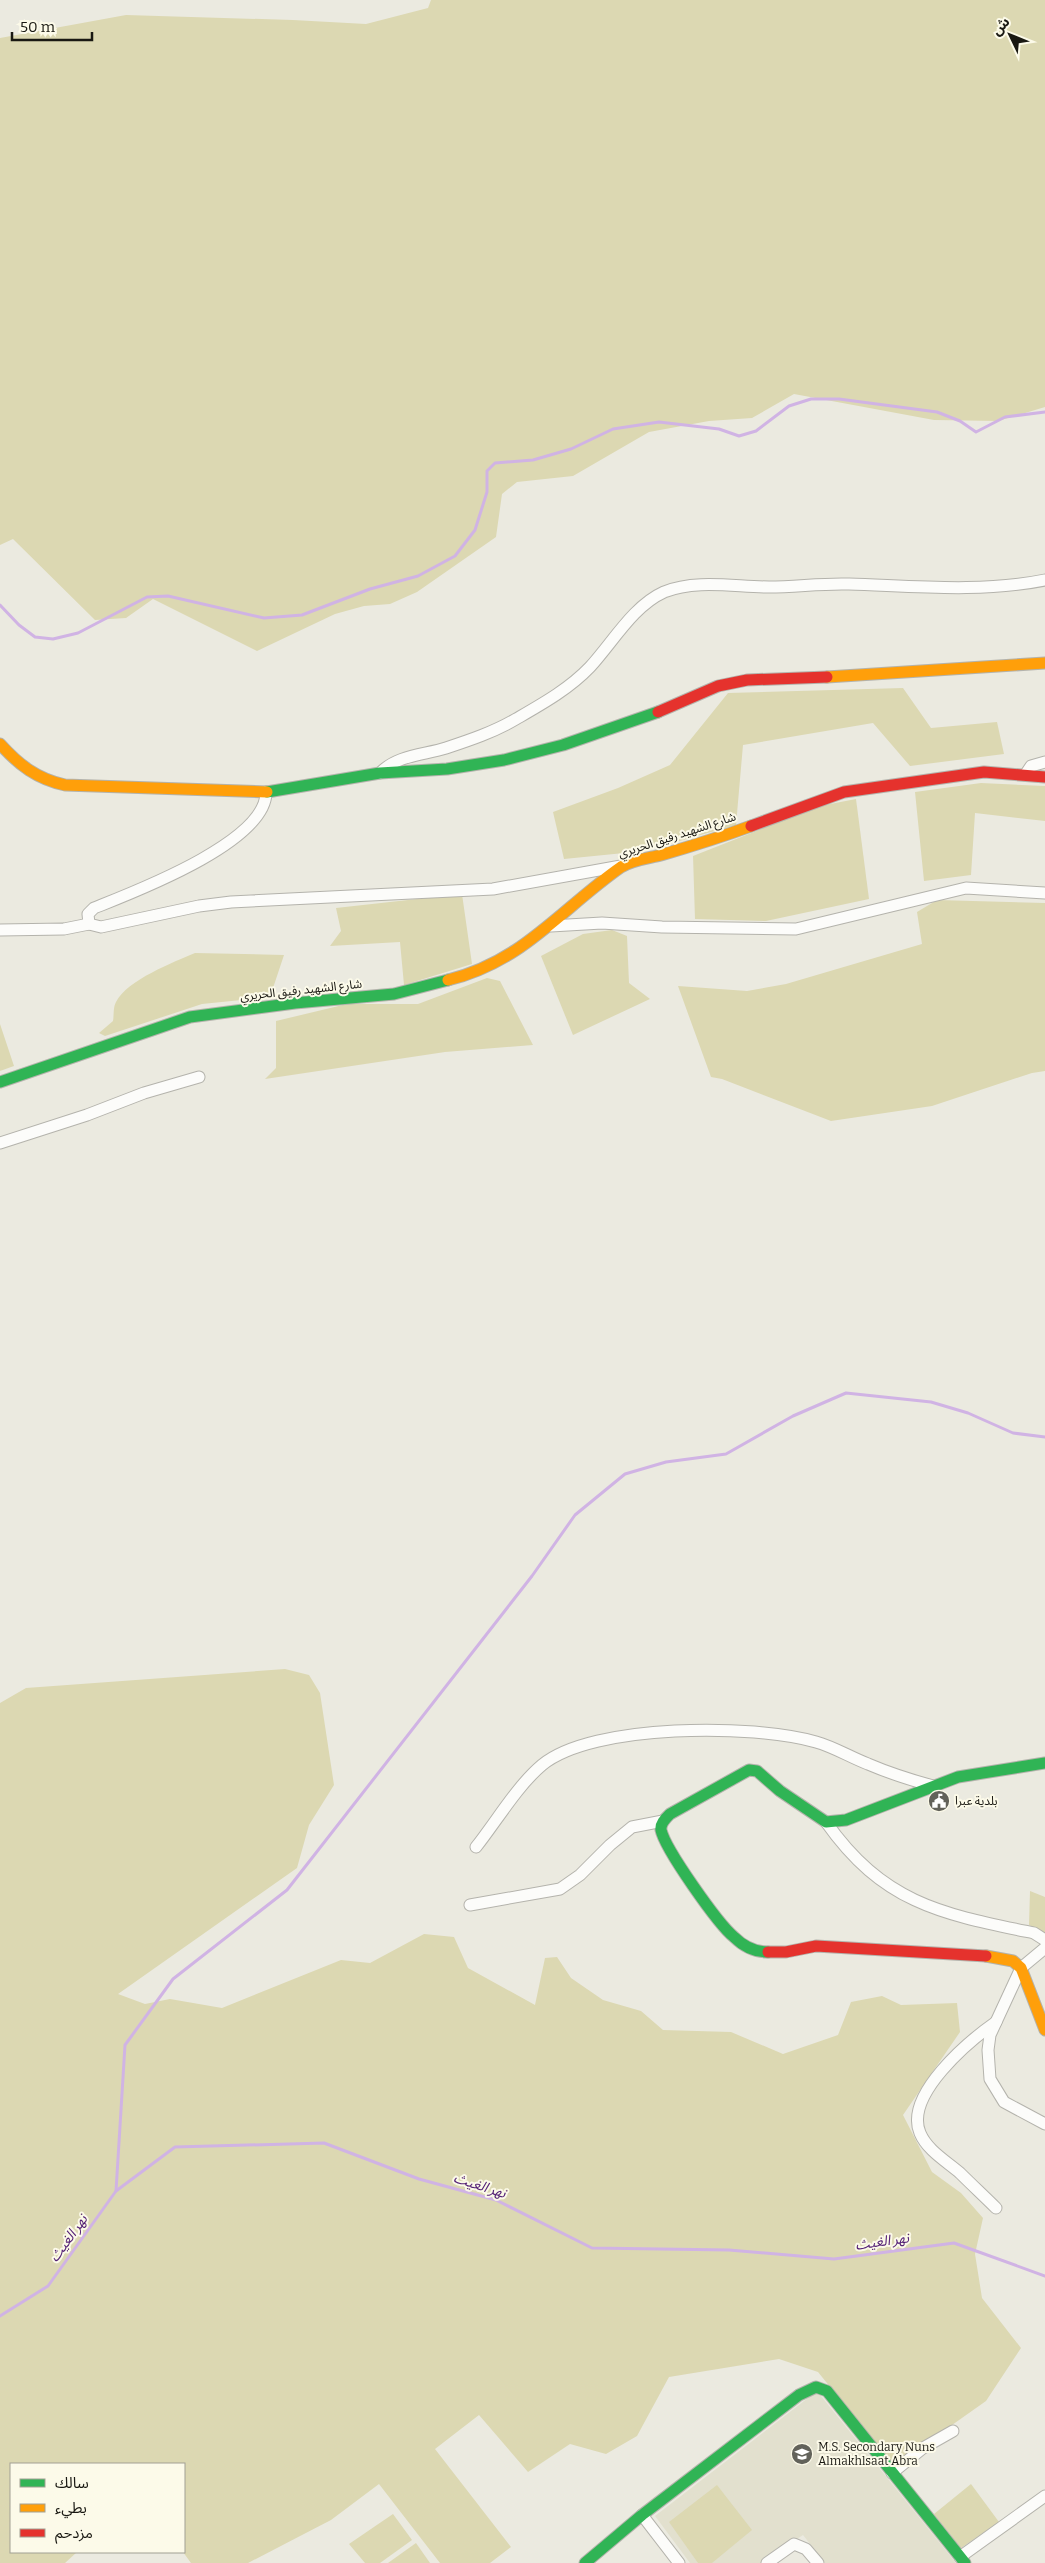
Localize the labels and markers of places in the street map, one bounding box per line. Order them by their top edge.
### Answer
public building icon: بلدية عبرا [927,1789,951,1813]
place label: بلدية عبرا [955,1794,998,1808]
place label: M.S. Secondary Nuns Almakhlsaat Abra [818,2440,935,2468]
school or university icon: M.S. Secondary Nuns Almakhlsaat Abra [790,2442,814,2466]

